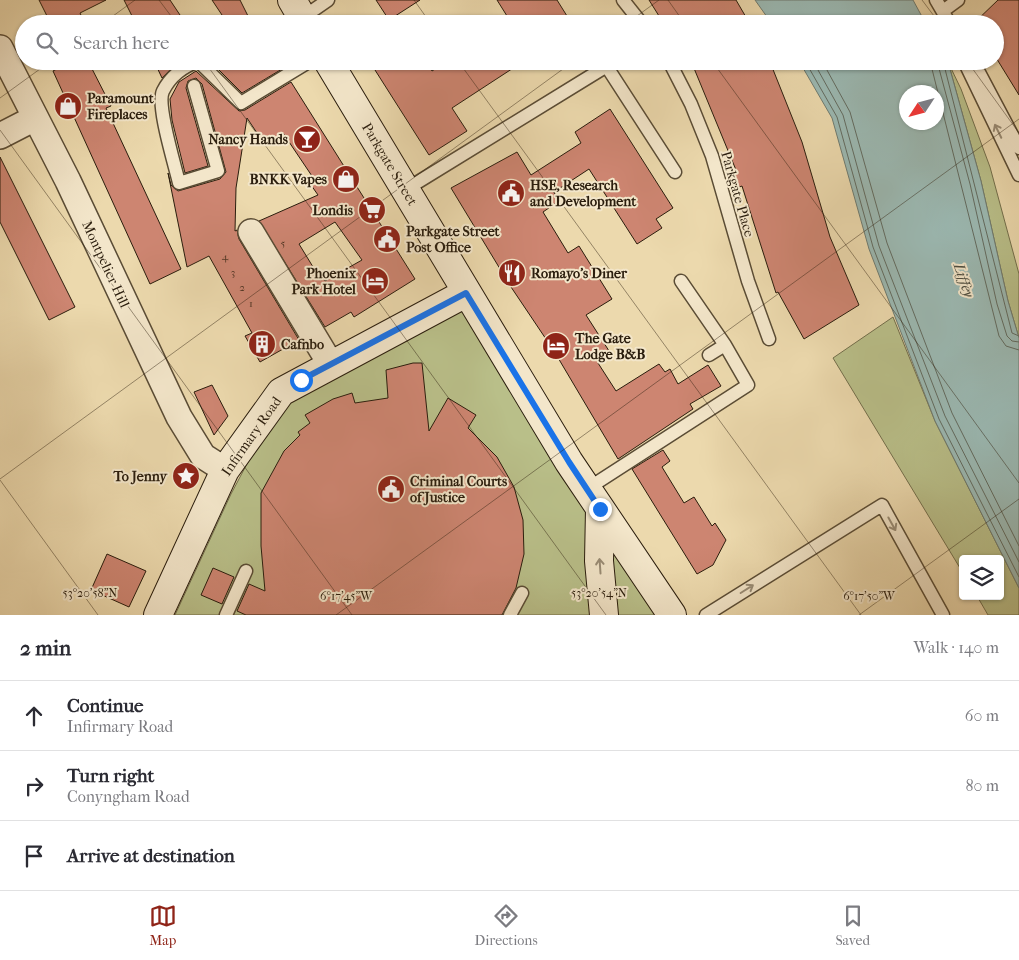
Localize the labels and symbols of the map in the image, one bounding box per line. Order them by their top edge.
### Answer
north arrow [899,85,944,130]
place label: Paramount Fireplaces [86,90,155,123]
shop icon: Paramount Fireplaces [53,91,83,121]
street label: Parkgate Street [358,120,421,209]
bar icon: Nancy Hands [292,124,322,154]
one-way arrow [993,124,1002,139]
place label: Nancy Hands [208,131,289,148]
street label: Parkgate Place [717,149,758,239]
shop icon: BNKK Vapes [331,164,361,194]
place label: BNKK Vapes [250,171,328,188]
place label: HSE, Research and Development [530,177,637,210]
public building icon: HSE, Research and Development [496,178,526,208]
supermarket icon: Londis [357,195,387,225]
place label: Londis [312,202,354,219]
street label: Montpelier Hill [78,218,133,310]
place label: Parkgate Street Post Office [406,223,501,256]
public building icon: Parkgate Street Post Office [372,224,402,254]
house number: 5 [281,237,286,250]
house number: 4 [222,250,229,263]
restaurant icon: Romayo's Diner [497,258,527,288]
water label: Liffey [949,259,979,300]
place label: Phoenix Park Hotel [292,265,357,298]
place label: Romayo's Diner [531,265,628,282]
house number: 3 [231,266,235,279]
hotel icon: Phoenix Park Hotel [360,266,390,296]
house number: 2 [239,281,245,294]
house number: 1 [249,297,253,310]
building icon: Cafnbo [247,329,277,359]
place label: The Gate Lodge B&B [574,330,645,363]
hotel icon: The Gate Lodge B&B [541,331,571,361]
place label: Cafnbo [281,336,324,353]
route start [290,369,313,392]
street label: Infirmary Road [218,393,285,479]
place icon: To Jenny [171,461,201,491]
place label: To Jenny [113,468,169,485]
place label: Criminal Courts of Justice [410,473,508,506]
public building icon: Criminal Courts of Justice [376,474,406,504]
route end [589,498,612,521]
one-way arrow [887,516,897,531]
one-way arrow [595,559,604,575]
one-way arrow [739,583,753,593]
text: 53°20'58"N [63,586,117,600]
text: 53°20'54"N [571,586,627,600]
text: 6°17'45"W [320,589,373,603]
text: 6°17'50"W [843,589,896,603]

